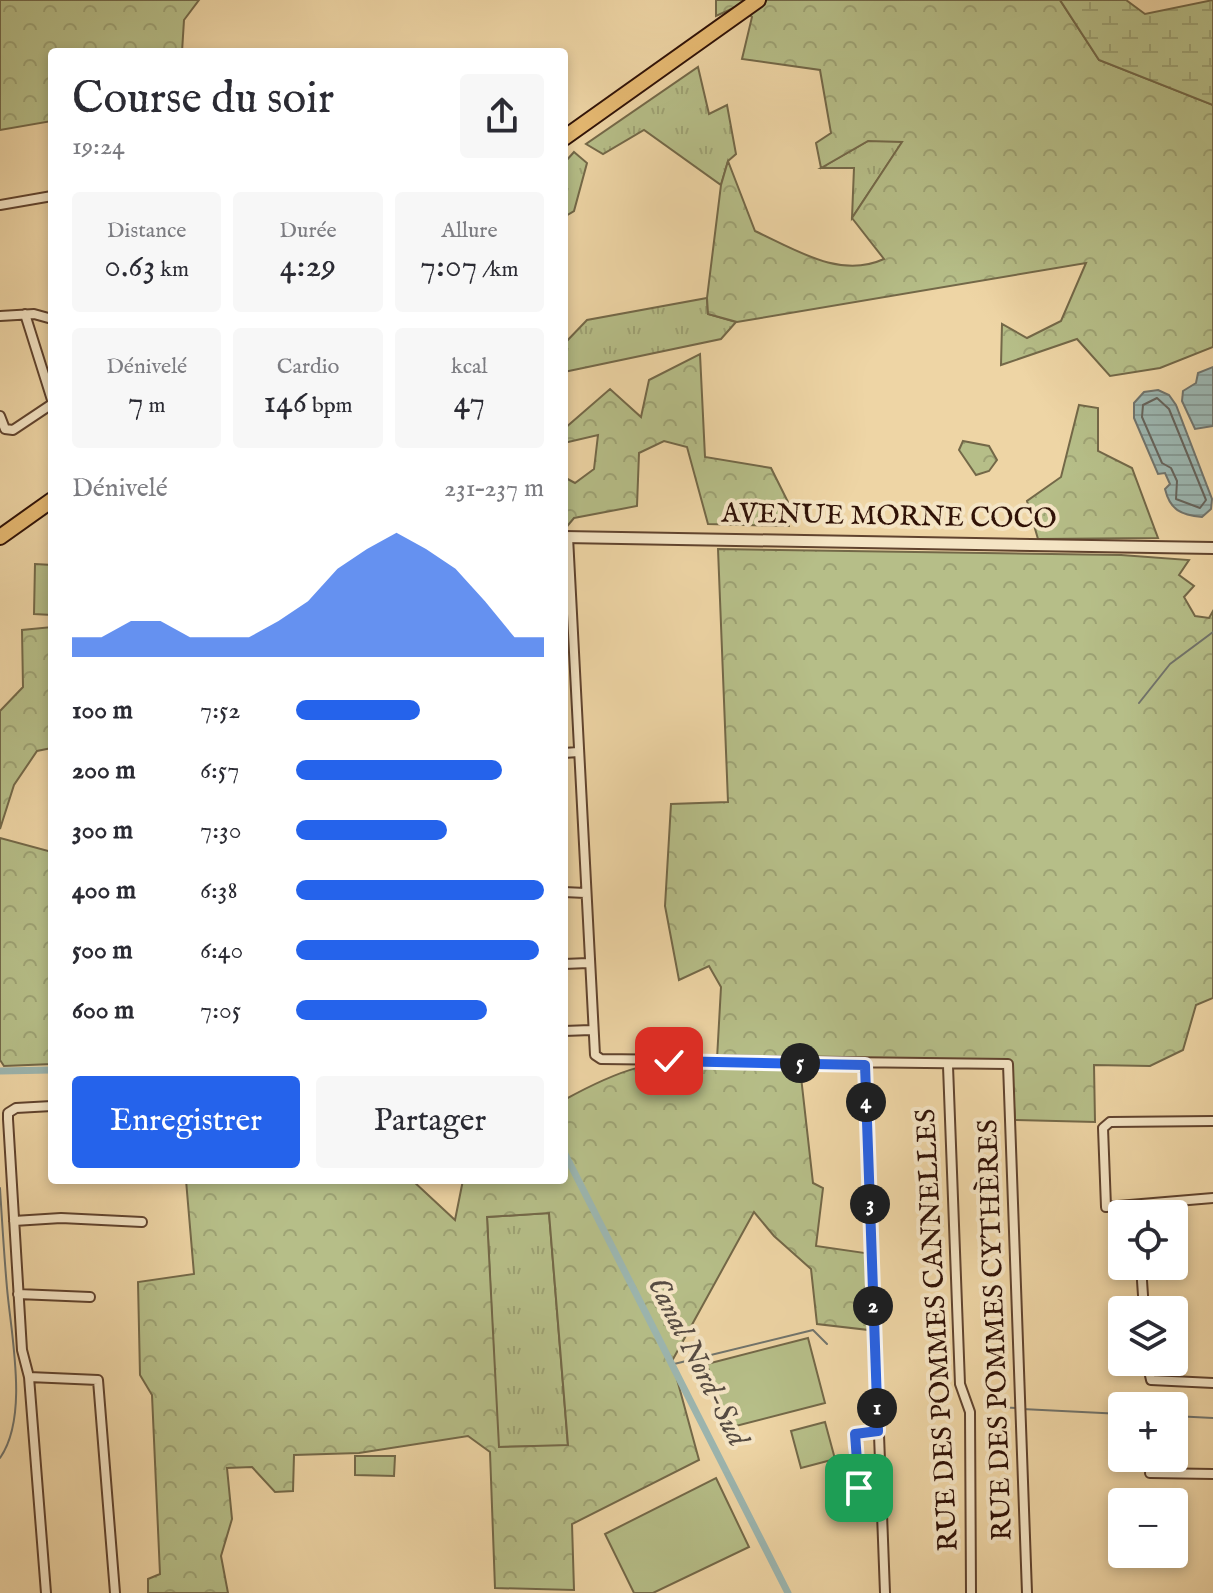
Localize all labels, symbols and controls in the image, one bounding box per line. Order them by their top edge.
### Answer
text: Course du soir [72,72,334,128]
button: share [460,74,544,158]
text: 19:24 [72,130,125,163]
text: Distance [107,217,186,245]
text: Durée [279,217,337,245]
text: Allure [441,217,498,245]
text: 0.63 [104,245,155,288]
text: 4:29 [280,245,336,288]
text: 7:07 [420,245,478,288]
text: km [155,256,189,284]
text: /km [478,256,519,284]
text: Dénivelé [106,353,187,381]
text: Cardio [277,353,339,381]
text: kcal [451,353,488,381]
text: 7 [128,381,144,424]
text: 146 [263,381,307,424]
text: 47 [454,381,485,424]
text: m [144,392,166,420]
text: bpm [307,392,353,420]
text: Dénivelé [72,472,168,505]
text: 231–237 m [444,472,544,505]
street label: AVENUE MORNE COCO [720,497,1057,537]
text: 100 m [72,694,133,727]
text: 7:52 [200,694,241,727]
text: 200 m [72,754,136,787]
text: 6:57 [200,754,239,787]
text: 300 m [72,814,133,847]
text: 7:30 [200,814,242,847]
text: 400 m [72,874,136,907]
text: 6:38 [200,874,238,907]
text: 500 m [72,934,133,967]
text: 6:40 [200,934,243,967]
text: 600 m [72,994,134,1027]
text: 7:05 [200,994,241,1027]
pin [635,1027,703,1095]
icon: check [647,1039,691,1083]
pin: 5 [780,1043,820,1083]
text: 5 [796,1049,804,1077]
button: Enregistrer [72,1076,300,1168]
button: Partager [316,1076,544,1168]
pin: 4 [846,1082,886,1122]
text: 4 [861,1088,871,1116]
street label: RUE DES POMMES CANNELLES [909,1108,967,1552]
street label: RUE DES POMMES CYTHÈRES [970,1119,1021,1541]
pin: 3 [850,1184,890,1224]
text: 3 [866,1190,874,1218]
map controls [1108,1200,1188,1568]
button: locate [1108,1200,1188,1280]
water label: Canal Nord-Sud [638,1271,757,1455]
pin: 2 [853,1286,893,1326]
text: 2 [868,1292,878,1320]
button: layers [1108,1296,1188,1376]
pin: 1 [857,1388,897,1428]
button: + [1108,1392,1188,1472]
text: 1 [873,1394,881,1422]
pin [825,1454,893,1522]
icon: arrive [837,1466,881,1510]
button: − [1108,1488,1188,1568]

